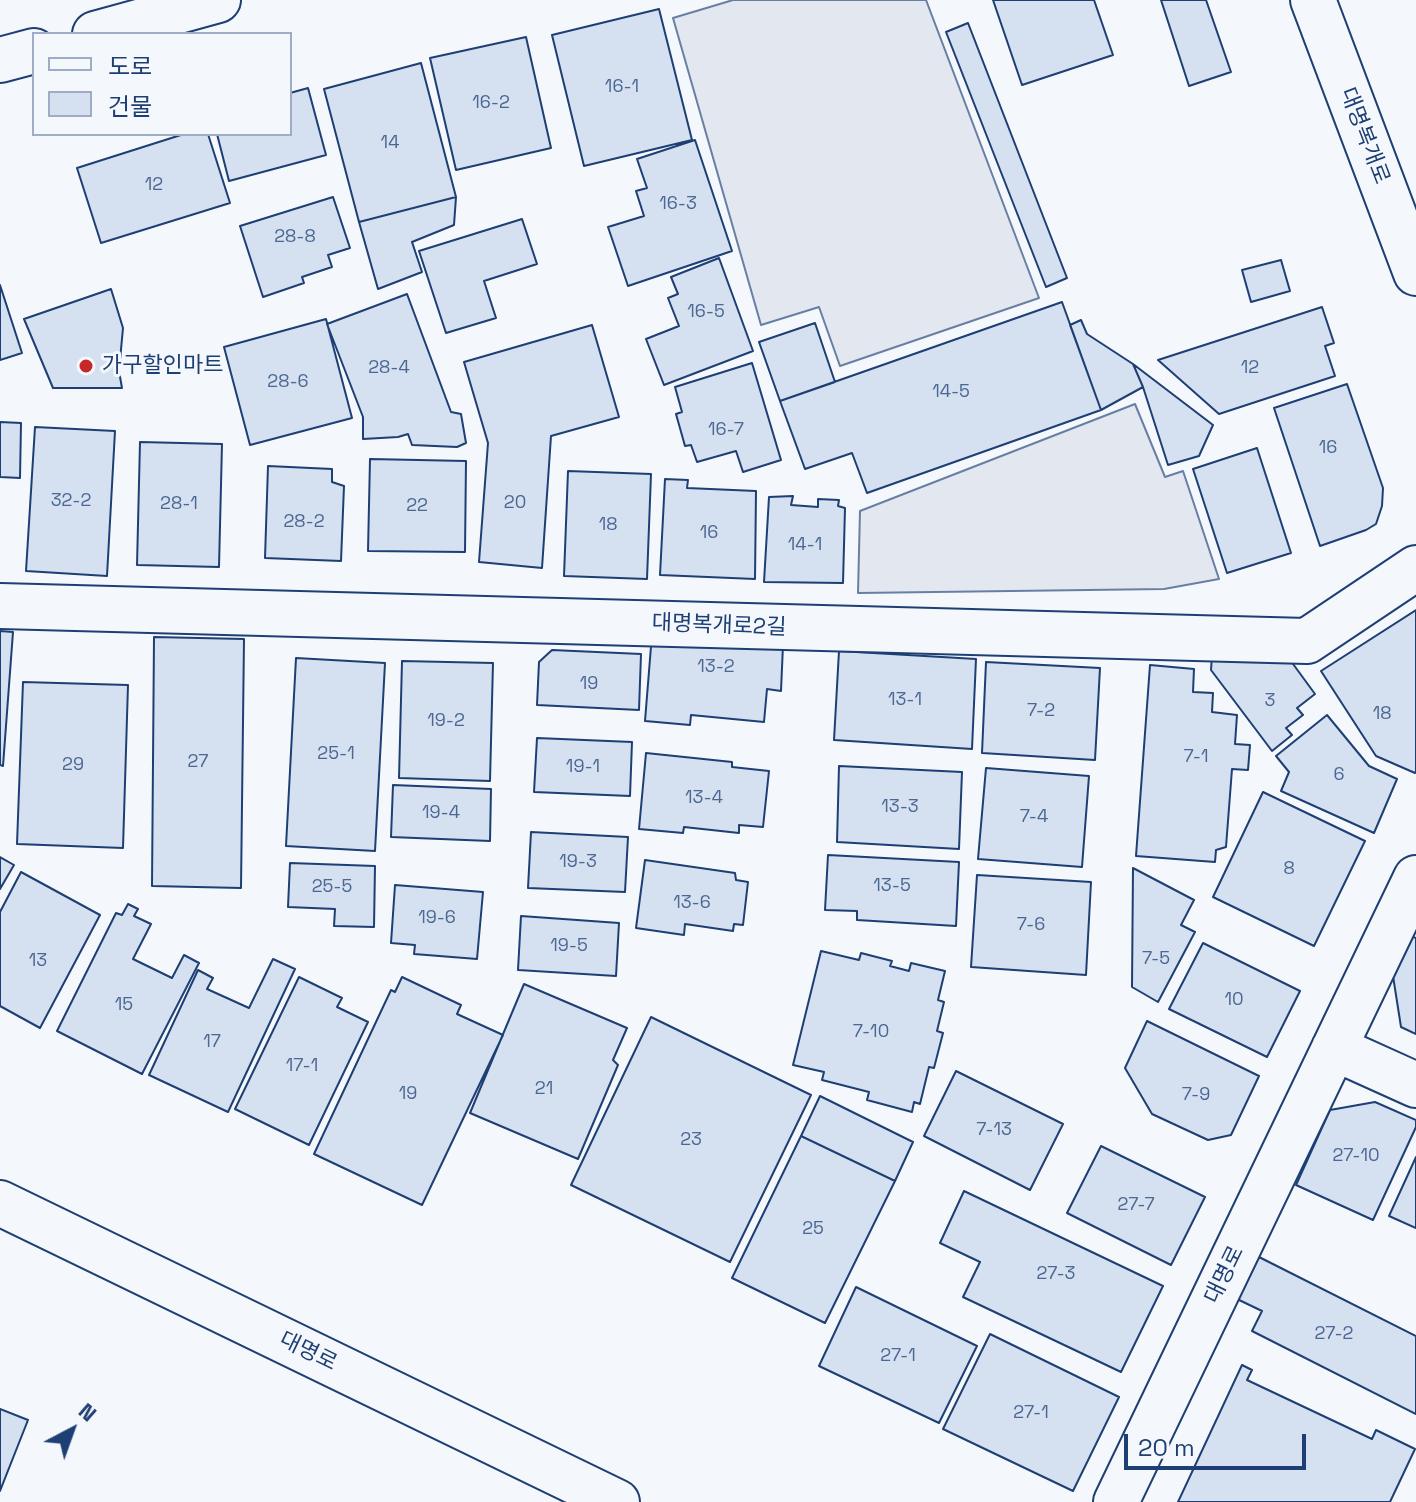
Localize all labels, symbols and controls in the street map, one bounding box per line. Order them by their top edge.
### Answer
legend [32,32,292,136]
text: 도로 [108,51,152,82]
house number: 16-1 [605,76,639,98]
street label: 대명복개로 [1334,84,1394,188]
text: 건물 [108,91,152,122]
house number: 16-2 [472,92,510,114]
house number: 14 [381,132,399,154]
house number: 12 [145,174,163,196]
house number: 16-3 [659,193,697,215]
house number: 28-8 [274,226,316,248]
house number: 16-5 [687,301,725,323]
place label: 가구할인마트 [102,353,223,379]
marker: 가구할인마트 [77,357,95,375]
house number: 28-4 [368,357,410,379]
house number: 12 [1241,357,1259,379]
house number: 28-6 [267,371,309,393]
house number: 14-5 [932,381,970,403]
house number: 16-7 [708,419,744,441]
house number: 16 [1319,437,1337,459]
house number: 32-2 [51,490,91,512]
house number: 20 [504,492,526,514]
house number: 28-1 [160,493,198,515]
house number: 22 [406,495,428,517]
house number: 28-2 [283,511,325,533]
house number: 18 [599,514,617,536]
house number: 16 [700,522,718,544]
house number: 14-1 [788,534,822,556]
street label: 대명복개로2길 [651,610,787,642]
house number: 13-2 [697,656,735,678]
house number: 19 [580,673,598,695]
house number: 13-1 [888,689,922,711]
house number: 3 [1265,690,1275,712]
house number: 7-2 [1027,700,1055,722]
house number: 18 [1373,703,1391,725]
house number: 19-2 [427,710,465,732]
house number: 25-1 [317,743,355,765]
house number: 7-1 [1184,746,1208,768]
house number: 27 [188,751,208,773]
house number: 29 [62,754,84,776]
house number: 19-1 [566,756,600,778]
house number: 6 [1333,764,1345,786]
house number: 13-4 [685,787,723,809]
house number: 13-3 [881,796,919,818]
house number: 19-4 [422,802,460,824]
house number: 7-4 [1020,806,1048,828]
house number: 19-3 [559,851,597,873]
house number: 8 [1283,858,1295,880]
house number: 13-5 [873,875,911,897]
house number: 25-5 [312,876,352,898]
house number: 13-6 [673,892,711,914]
house number: 19-6 [418,907,456,929]
house number: 7-6 [1017,914,1045,936]
house number: 19-5 [550,935,588,957]
house number: 7-5 [1142,948,1170,970]
house number: 13 [29,950,47,972]
house number: 10 [1224,989,1244,1011]
house number: 15 [115,994,133,1016]
house number: 7-10 [853,1021,889,1043]
house number: 17 [203,1031,221,1053]
house number: 17-1 [286,1055,318,1077]
house number: 21 [535,1078,553,1100]
house number: 19 [399,1083,417,1105]
house number: 7-9 [1182,1084,1210,1106]
house number: 7-13 [976,1119,1012,1141]
house number: 23 [680,1129,702,1151]
house number: 27-10 [1332,1145,1380,1167]
house number: 27-7 [1117,1194,1155,1216]
house number: 25 [802,1218,824,1240]
street label: 대명로 [1200,1242,1250,1308]
house number: 27-3 [1037,1263,1075,1285]
house number: 27-2 [1315,1323,1353,1345]
street label: 대명로 [275,1327,341,1377]
house number: 27-1 [880,1345,916,1367]
north arrow [32,1390,112,1470]
text: N [73,1396,102,1427]
house number: 27-1 [1013,1402,1049,1424]
scale bar [1128,1418,1310,1468]
text: 20 m [1138,1432,1195,1463]

